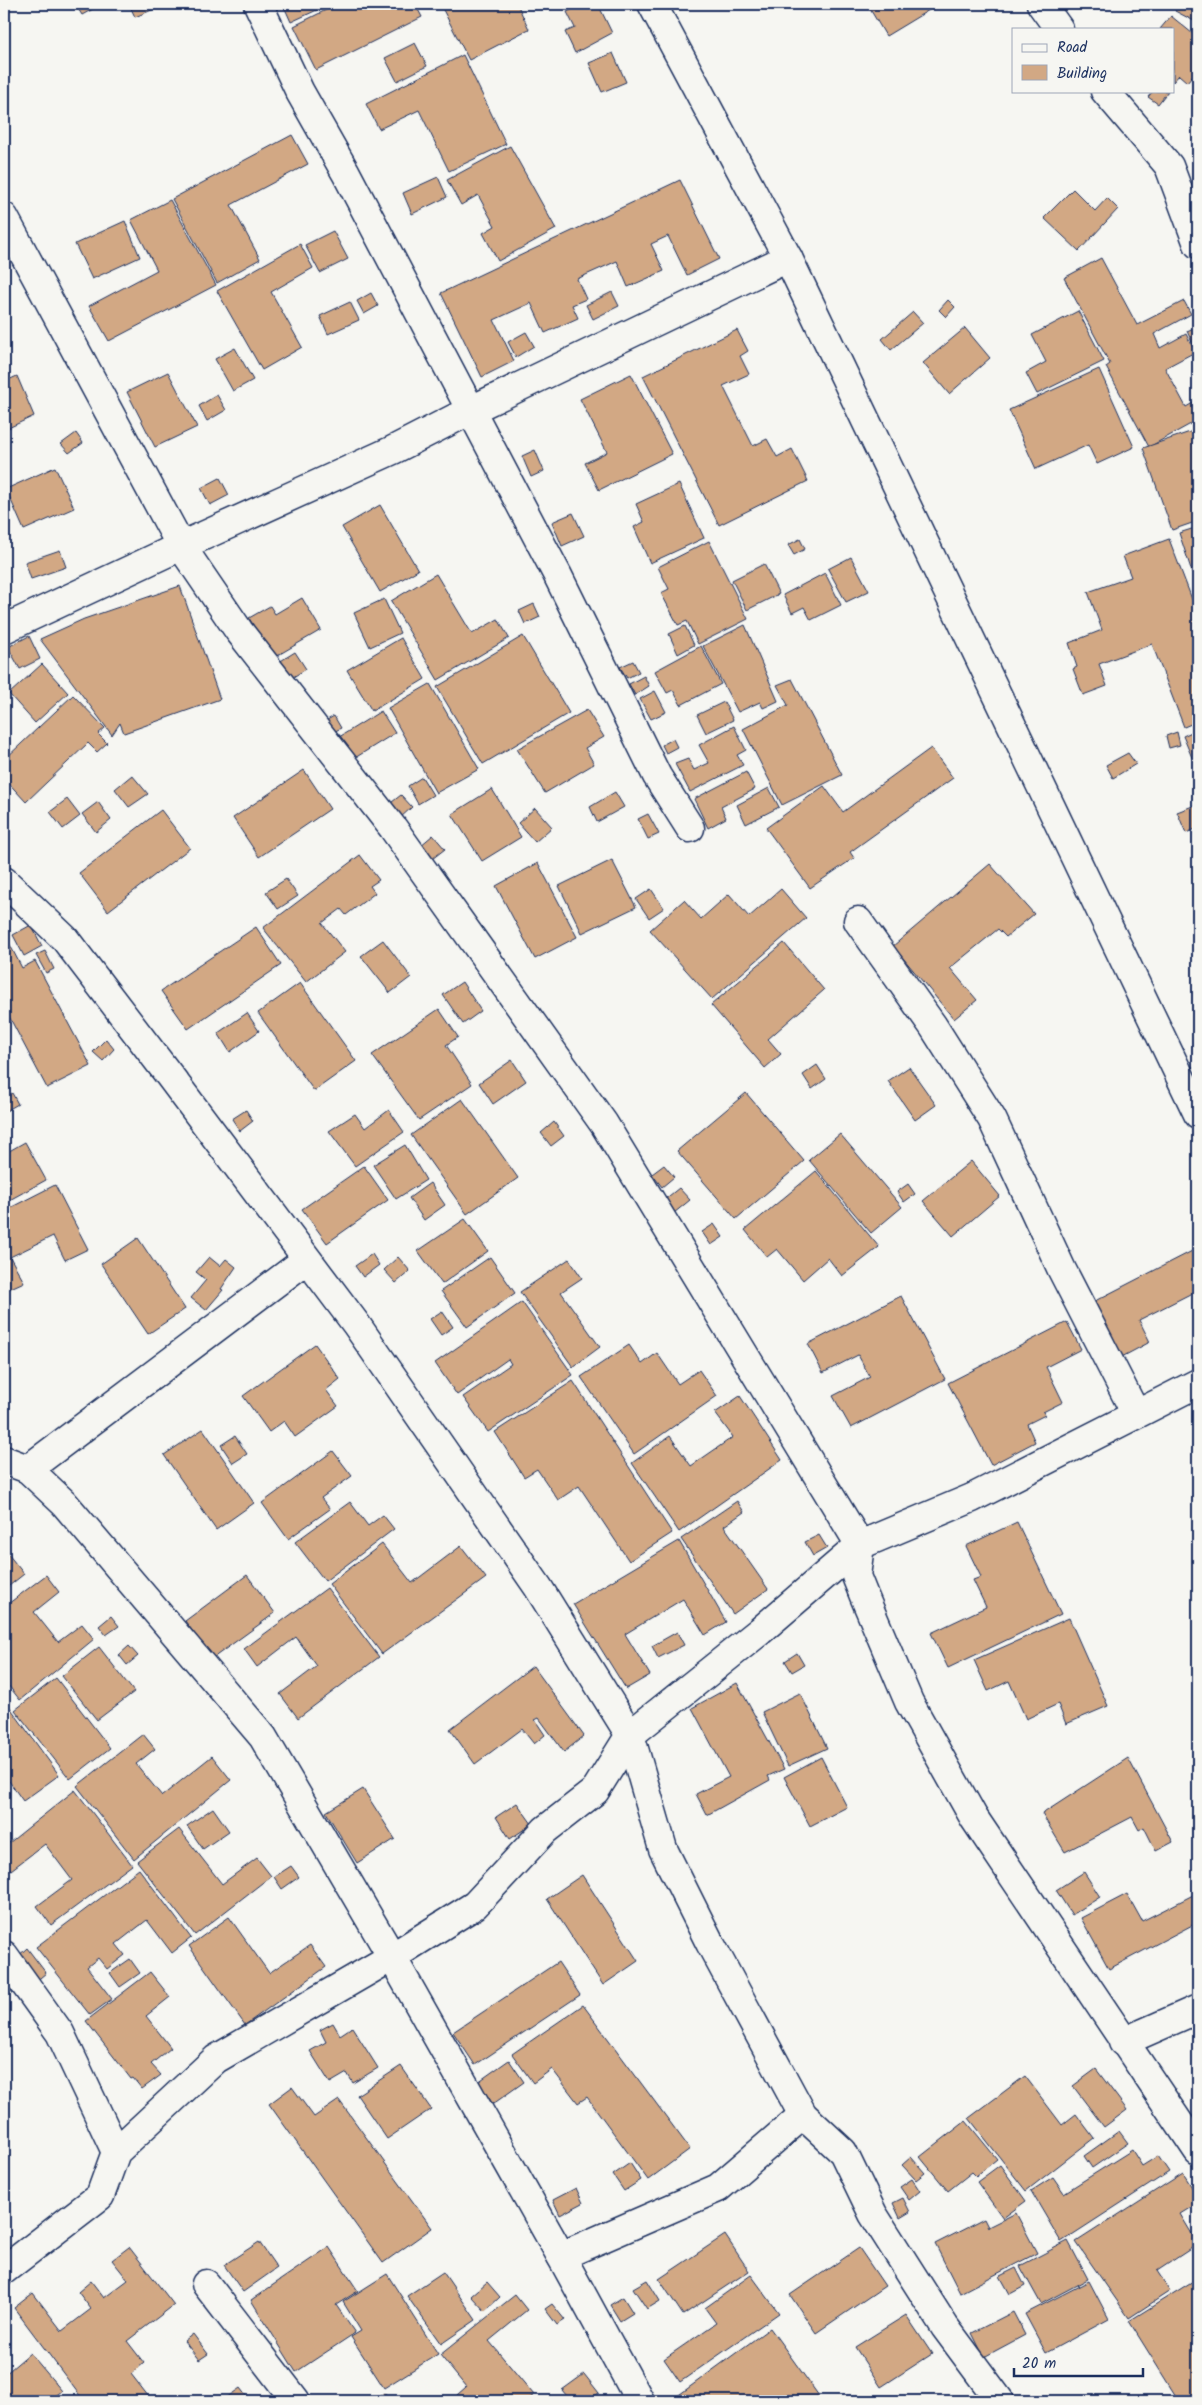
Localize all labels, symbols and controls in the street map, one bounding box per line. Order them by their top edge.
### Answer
legend [1012,28,1174,92]
text: Road [1057,36,1088,60]
text: Building [1057,62,1107,86]
scale bar [1014,2345,1143,2377]
text: 20 m [1022,2352,1056,2376]

